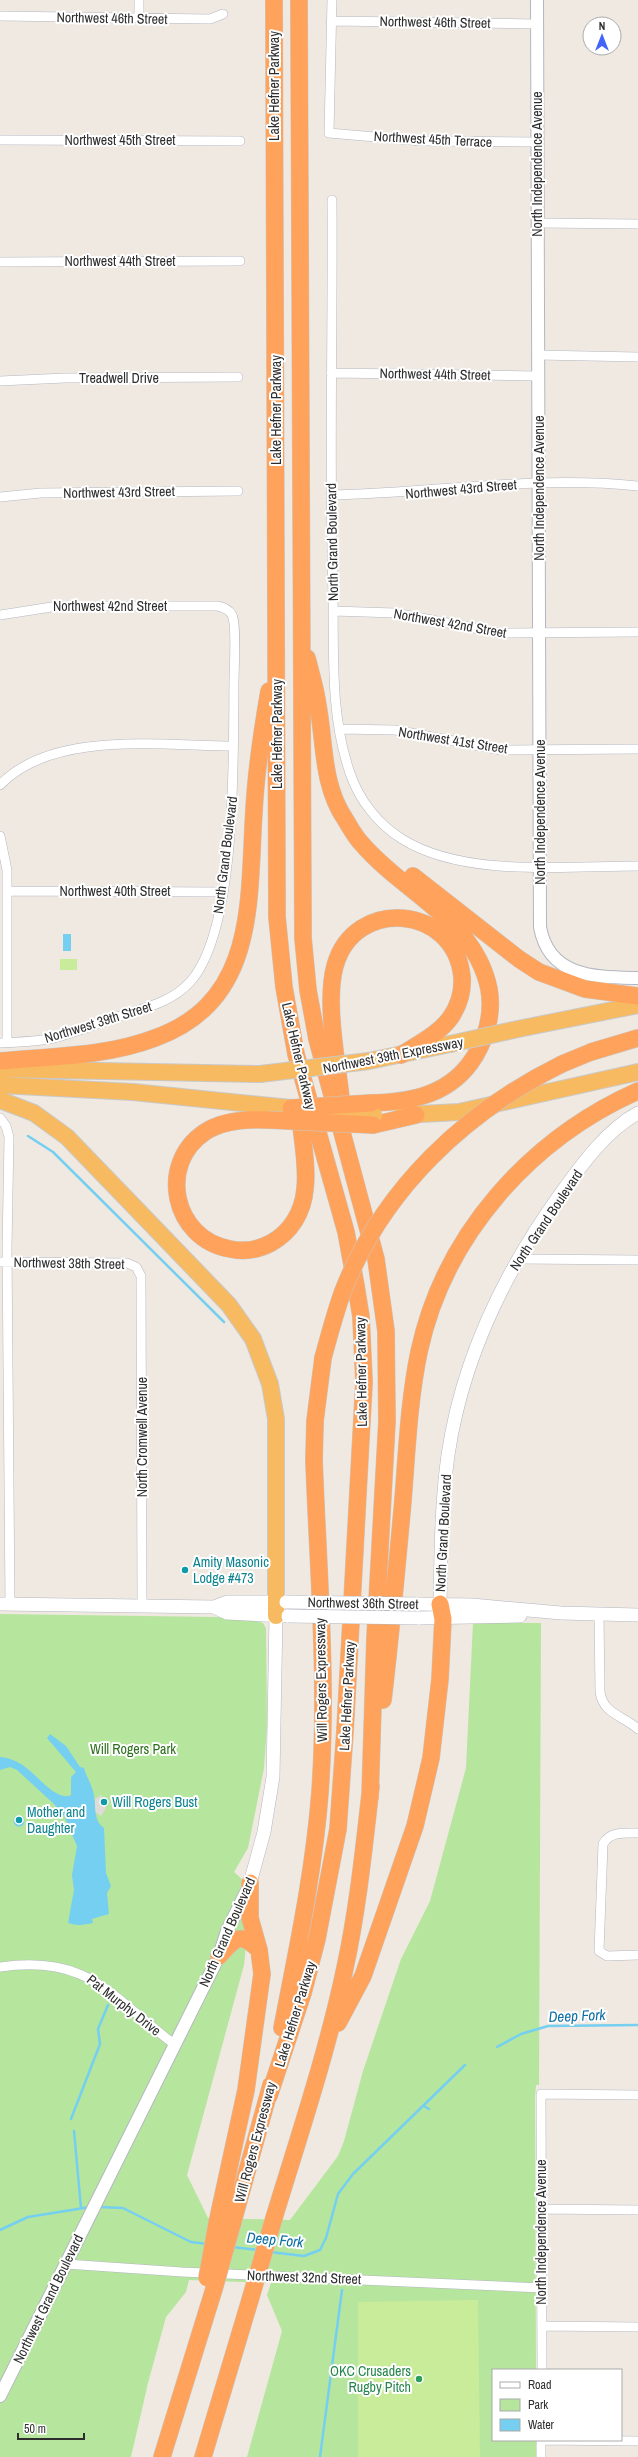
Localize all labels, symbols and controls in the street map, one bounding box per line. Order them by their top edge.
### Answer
street label: Northwest 46th Street [56,8,168,28]
street label: Northwest 46th Street [379,12,491,32]
north arrow [582,16,622,56]
text: N [599,19,605,33]
street label: Lake Hefner Parkway [265,31,283,141]
street label: North Independence Avenue [528,91,546,237]
street label: Northwest 45th Terrace [373,127,493,151]
street label: Northwest 45th Street [64,131,176,149]
street label: Northwest 44th Street [64,252,176,270]
street label: Lake Hefner Parkway [267,355,285,465]
street label: Northwest 44th Street [379,364,491,384]
street label: Treadwell Drive [79,369,159,387]
street label: North Independence Avenue [530,415,548,561]
street label: Northwest 43rd Street [405,475,517,503]
street label: Northwest 43rd Street [63,482,175,502]
street label: North Grand Boulevard [322,483,342,601]
street label: Northwest 42nd Street [53,597,167,615]
street label: Northwest 42nd Street [392,604,508,642]
street label: Lake Hefner Parkway [268,679,286,789]
street label: Northwest 41st Street [397,722,509,758]
street label: North Independence Avenue [531,739,549,885]
street label: North Grand Boulevard [209,795,241,915]
street label: Northwest 40th Street [59,882,171,900]
street label: Northwest 39th Street [42,997,154,1047]
street label: Lake Hefner Parkway [278,1001,320,1112]
street label: Northwest 39th Expressway [321,1033,465,1077]
street label: North Grand Boulevard [506,1166,586,1274]
street label: Northwest 38th Street [13,1253,125,1273]
street label: Lake Hefner Parkway [351,1317,371,1427]
street label: North Cromwell Avenue [133,1377,151,1497]
street label: North Grand Boulevard [431,1474,455,1592]
place label: Amity Masonic Lodge #473 [192,1553,269,1587]
marker: Amity Masonic Lodge #473 [180,1565,190,1575]
street label: Northwest 36th Street [307,1593,419,1613]
street label: Will Rogers Expressway [311,1617,331,1742]
street label: Lake Hefner Parkway [335,1640,359,1751]
park label: Will Rogers Park [90,1740,176,1758]
place label: Will Rogers Bust [112,1793,197,1811]
marker: Will Rogers Bust [99,1797,109,1807]
place label: Mother and Daughter [27,1803,85,1837]
marker: Mother and Daughter [14,1815,24,1825]
street label: North Grand Boulevard [195,1874,259,1990]
street label: Lake Hefner Parkway [270,1959,320,2069]
street label: Pat Murphy Drive [83,1970,165,2040]
water label: Deep Fork [548,2004,607,2027]
street label: Will Rogers Expressway [230,2079,280,2204]
street label: North Independence Avenue [532,2159,550,2305]
water label: Deep Fork [246,2227,305,2253]
street label: Northwest Grand Boulevard [9,2231,87,2367]
street label: Northwest 32nd Street [247,2266,361,2288]
place label: OKC Crusaders Rugby Pitch [330,2362,411,2396]
legend [492,2369,622,2441]
marker: OKC Crusaders Rugby Pitch [414,2374,424,2384]
text: Road [528,2377,552,2393]
text: Park [528,2397,548,2413]
scale bar [18,2415,84,2441]
text: Water [528,2417,555,2433]
text: 50 m [24,2421,46,2437]

